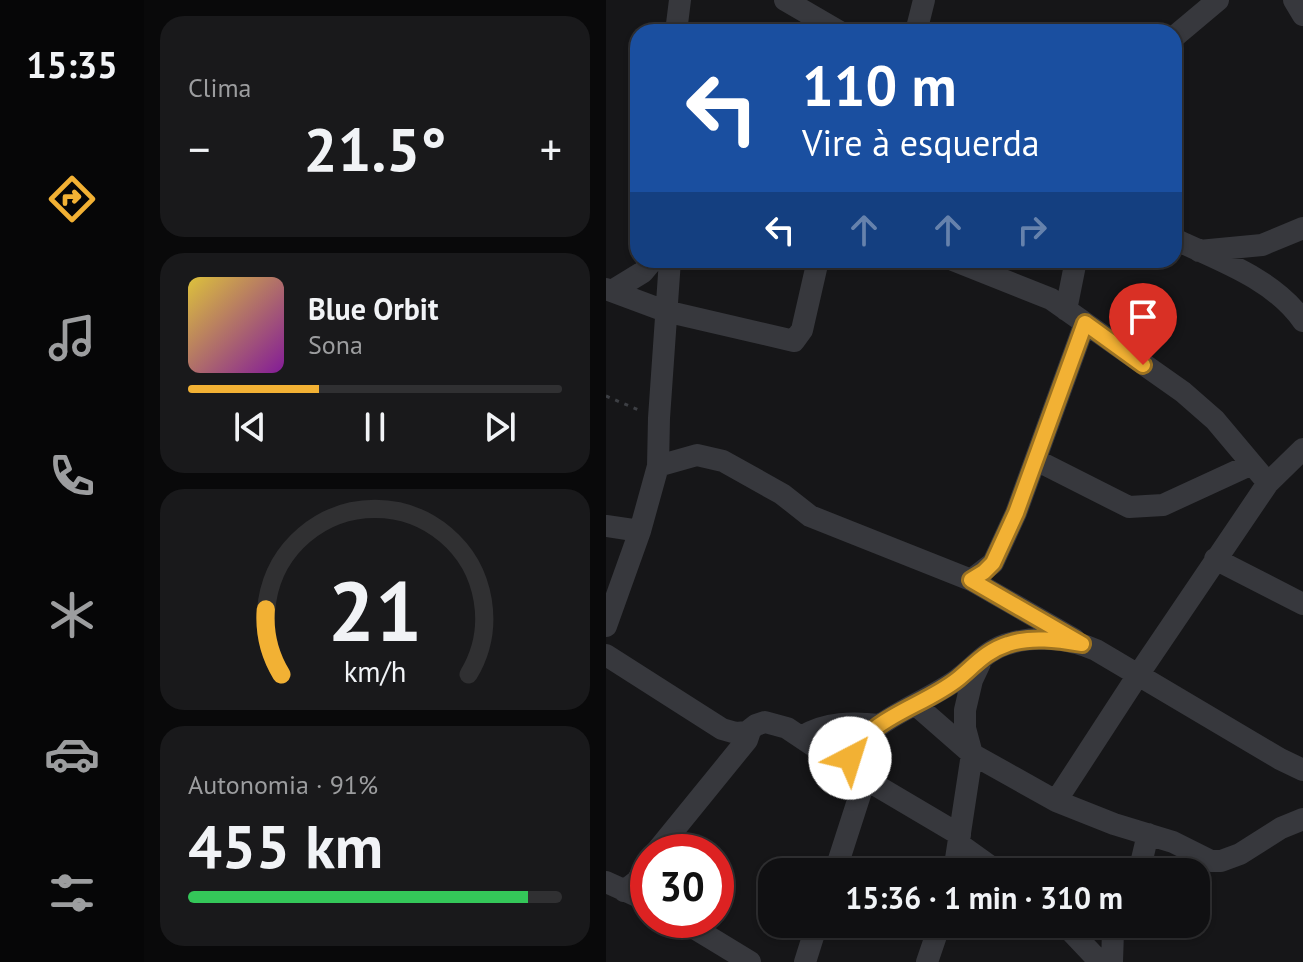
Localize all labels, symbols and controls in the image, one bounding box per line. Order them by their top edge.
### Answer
text: 15:35 [26,41,118,88]
text: 110 m [802,49,957,121]
icon: left [670,56,774,160]
text: Clima [188,71,251,104]
text: 21.5° [303,110,447,188]
text: Vire à esquerda [802,119,1040,166]
text: − [188,120,210,177]
text: + [540,120,562,177]
icon: directions [44,171,100,227]
icon: left [758,208,802,252]
icon: ahead [842,208,886,252]
icon: ahead [926,208,970,252]
icon: right [1010,208,1054,252]
pin [1109,283,1177,365]
text: Blue Orbit [308,289,438,328]
icon: arrive [1121,295,1165,339]
icon: music [44,310,100,366]
text: Sona [308,328,363,361]
icon: previous [228,405,272,449]
icon: pause [353,405,397,449]
icon: next [478,405,522,449]
icon: phone [44,448,100,504]
text: 21 [328,556,422,664]
icon: climate [44,587,100,643]
text: km/h [344,653,406,690]
position arrow [808,716,892,800]
icon: car [44,726,100,782]
text: Autonomia · 91% [188,768,378,801]
text: 455 km [188,807,383,885]
speed limit sign: 30 [630,834,734,938]
icon: filters [44,865,100,921]
text: 15:36 · 1 min · 310 m [845,878,1123,917]

